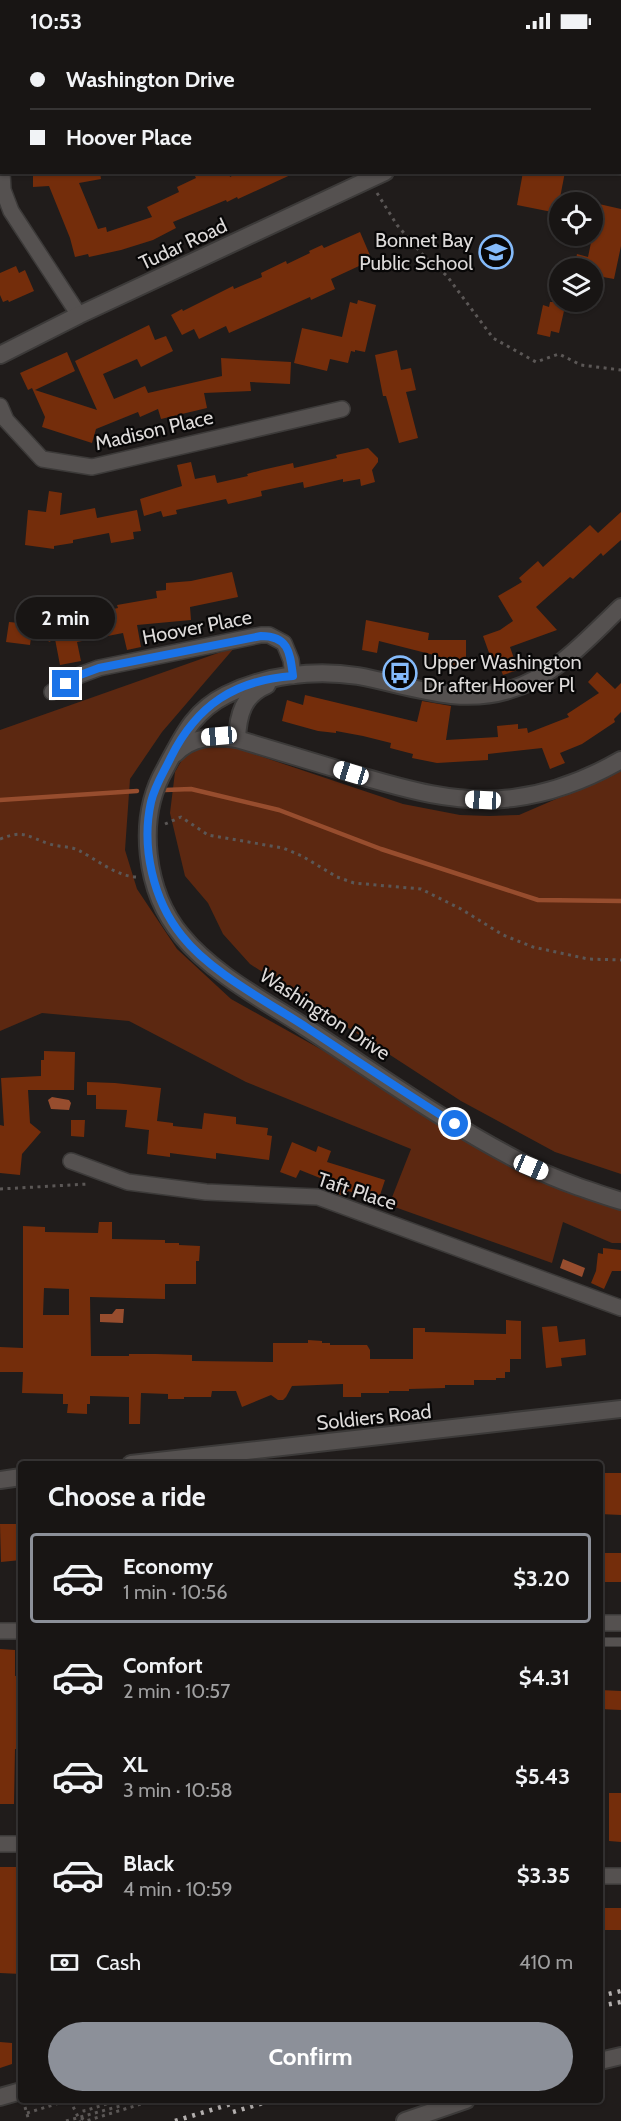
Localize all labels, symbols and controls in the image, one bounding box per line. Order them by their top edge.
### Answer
text: 10:53 [30,8,82,35]
text: Washington Drive [66,66,235,93]
text: Hoover Place [66,124,192,151]
map controls [549,192,603,312]
button: locate [549,192,603,246]
street label: Tudar Road [135,213,231,275]
place label: Bonnet Bay Public School [359,228,473,275]
school or university icon: Bonnet Bay Public School [478,234,514,270]
button: layers [549,258,603,312]
street label: Madison Place [92,405,216,455]
callout: 2 min [16,597,116,639]
street label: Hoover Place [140,605,254,649]
text: 2 min [41,606,90,630]
place label: Upper Washington Dr after Hoover Pl [423,650,582,697]
bus stop icon: Upper Washington Dr after Hoover Pl [382,655,418,691]
route end [52,670,79,697]
car [200,725,238,747]
car [331,759,371,787]
car [465,790,501,810]
street label: Washington Drive [255,963,395,1065]
route start [441,1110,468,1137]
car [511,1152,551,1182]
street label: Taft Place [314,1167,400,1215]
street label: Soldiers Road [315,1399,433,1435]
text: Choose a ride [48,1480,206,1513]
icon: car [51,1551,105,1605]
text: Economy [123,1553,213,1580]
text: $3.20 [513,1565,570,1592]
text: 1 min · 10:56 [123,1580,228,1604]
icon: car [51,1650,105,1704]
text: Comfort [123,1652,202,1679]
text: $4.31 [519,1664,570,1691]
text: 2 min · 10:57 [123,1679,230,1703]
icon: car [51,1749,105,1803]
text: XL [123,1751,148,1778]
text: $5.43 [515,1763,570,1790]
text: 3 min · 10:58 [123,1778,233,1802]
icon: car [51,1848,105,1902]
text: Black [123,1850,174,1877]
text: $3.35 [517,1862,570,1889]
text: 4 min · 10:59 [123,1877,233,1901]
icon: cash [48,1946,81,1979]
text: Cash [96,1949,141,1976]
text: 410 m [519,1950,573,1974]
button: Confirm [48,2022,573,2091]

